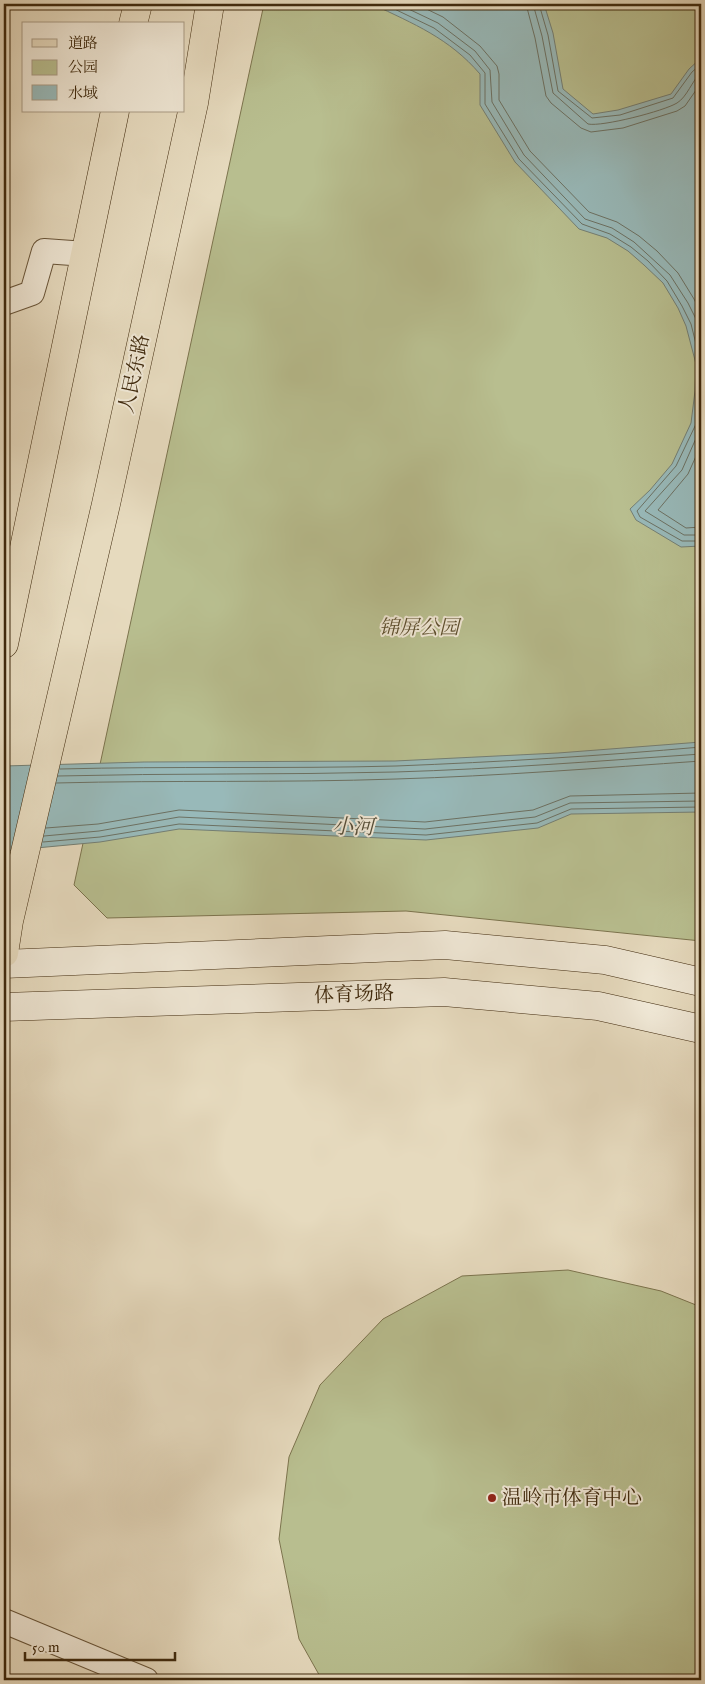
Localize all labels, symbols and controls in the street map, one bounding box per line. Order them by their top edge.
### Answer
legend [22,22,185,112]
text: 道路 [68,34,98,53]
text: 公园 [68,58,98,77]
text: 水域 [68,84,98,103]
street label: 人民东路 [114,332,156,416]
park label: 锦屏公园 [379,616,462,641]
water label: 小河 [332,814,378,842]
street label: 体育场路 [314,981,394,1009]
place label: 温岭市体育中心 [502,1486,642,1511]
marker: 温岭市体育中心 [486,1492,498,1504]
scale bar [25,1629,175,1661]
text: 50 m [32,1638,60,1657]

